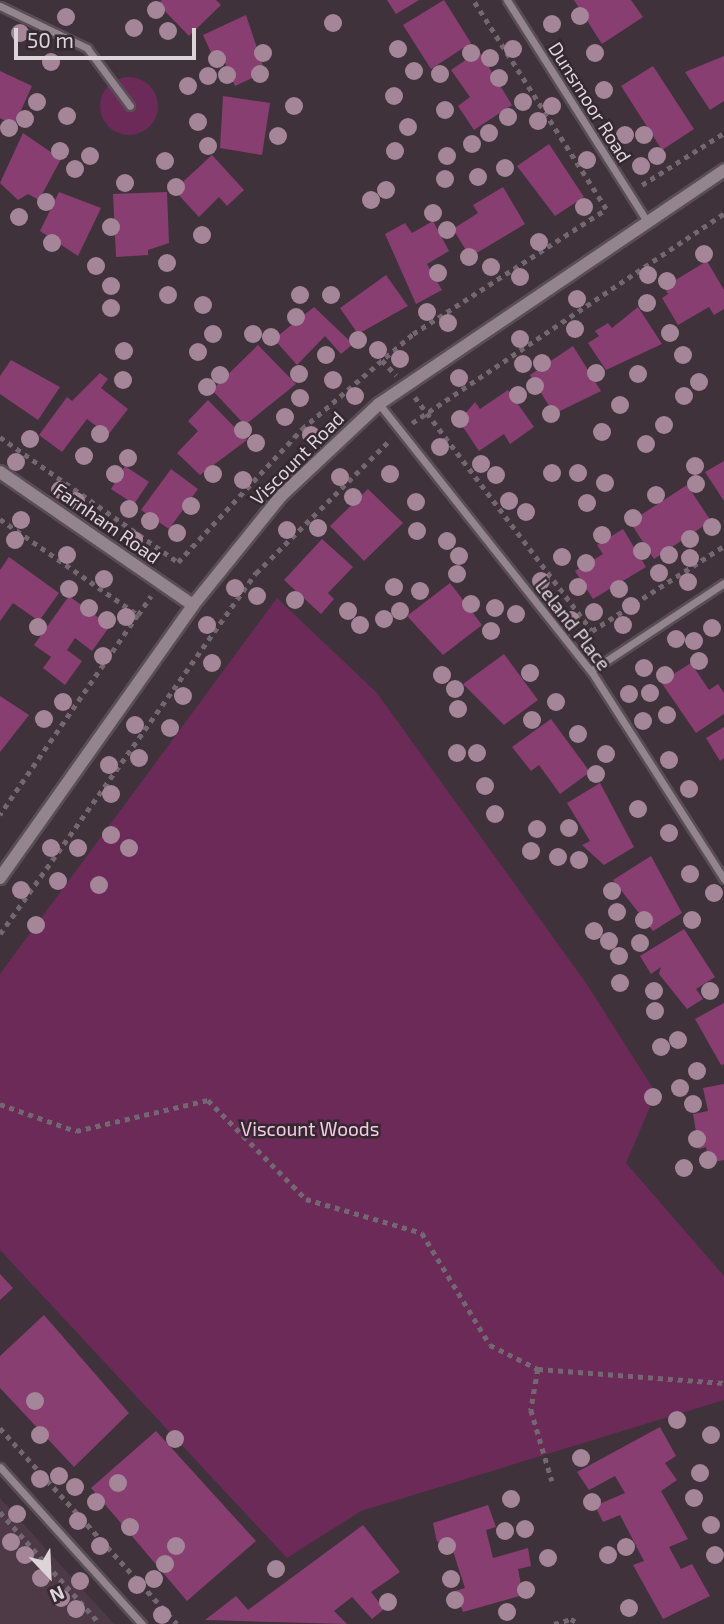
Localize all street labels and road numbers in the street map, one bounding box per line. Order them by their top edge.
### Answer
street label: Dunsmoor Road [544,37,636,167]
street label: Viscount Road [245,406,349,510]
street label: Farnham Road [49,478,165,568]
street label: Leland Place [531,575,615,675]

